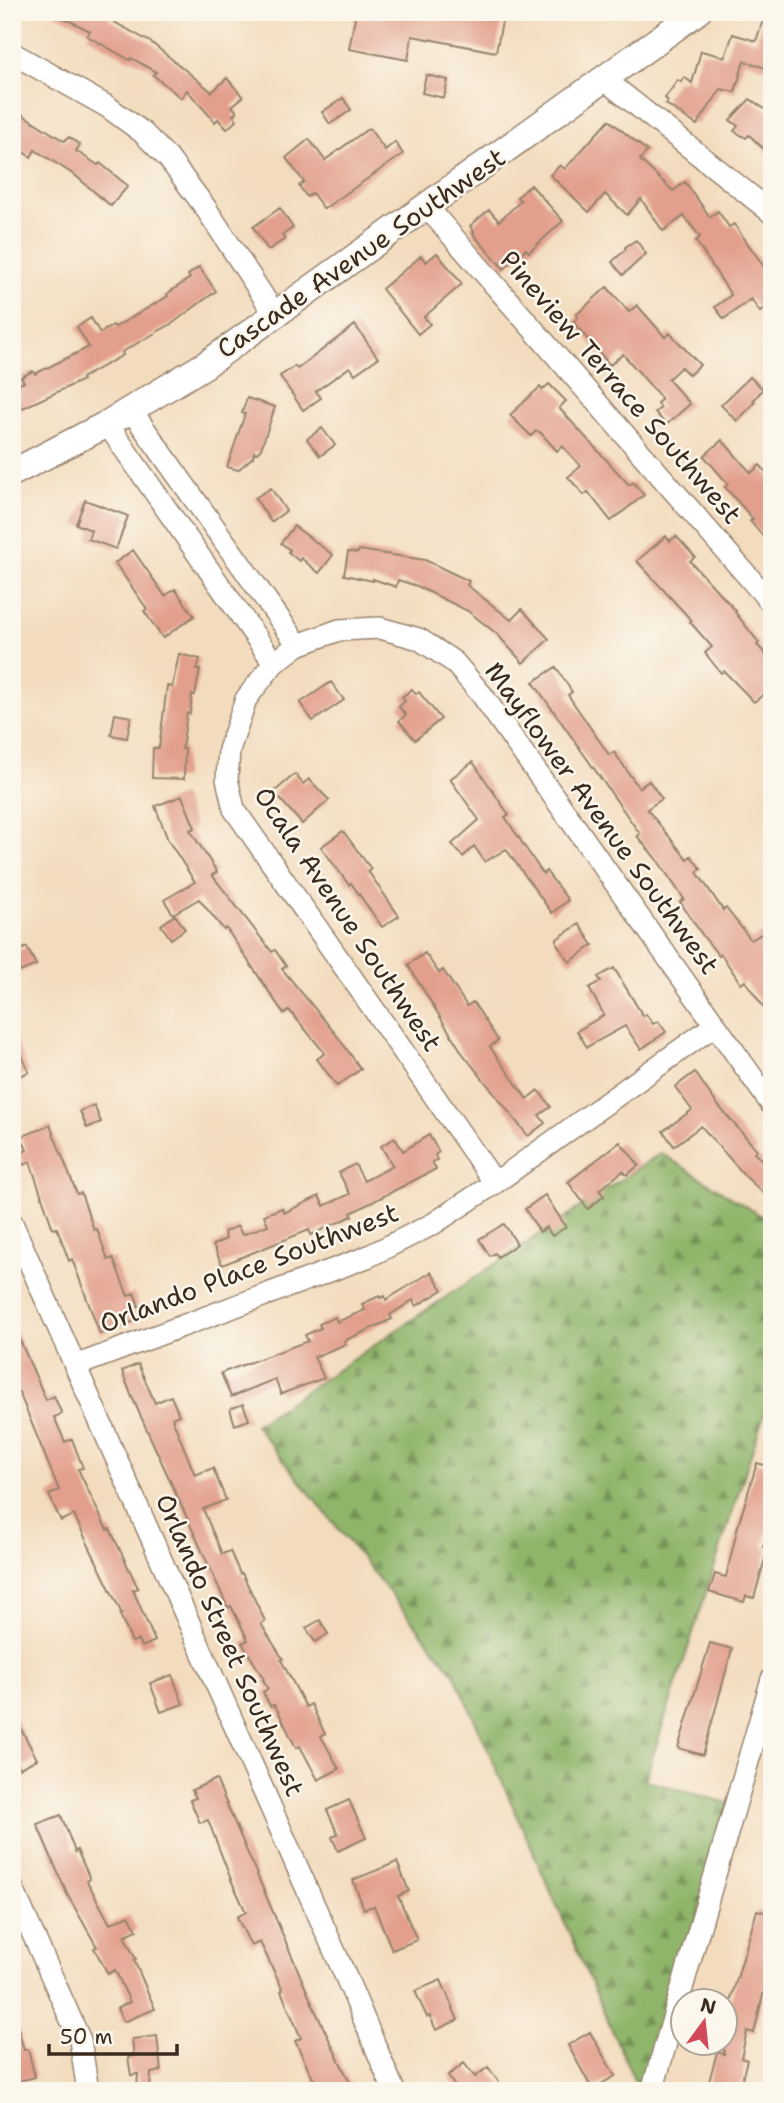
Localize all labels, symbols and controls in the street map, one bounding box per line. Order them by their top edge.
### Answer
street label: Cascade Avenue Southwest [209,139,512,366]
street label: Pineview Terrace Southwest [493,242,750,531]
street label: Mayflower Avenue Southwest [477,655,728,981]
street label: Ocala Avenue Southwest [247,779,450,1058]
street label: Orlando Place Southwest [94,1194,403,1341]
street label: Orlando Street Southwest [148,1488,313,1802]
north arrow [668,1988,738,2058]
text: N [698,1992,719,2020]
scale bar [49,2012,177,2056]
text: 50 m [60,2023,113,2051]

